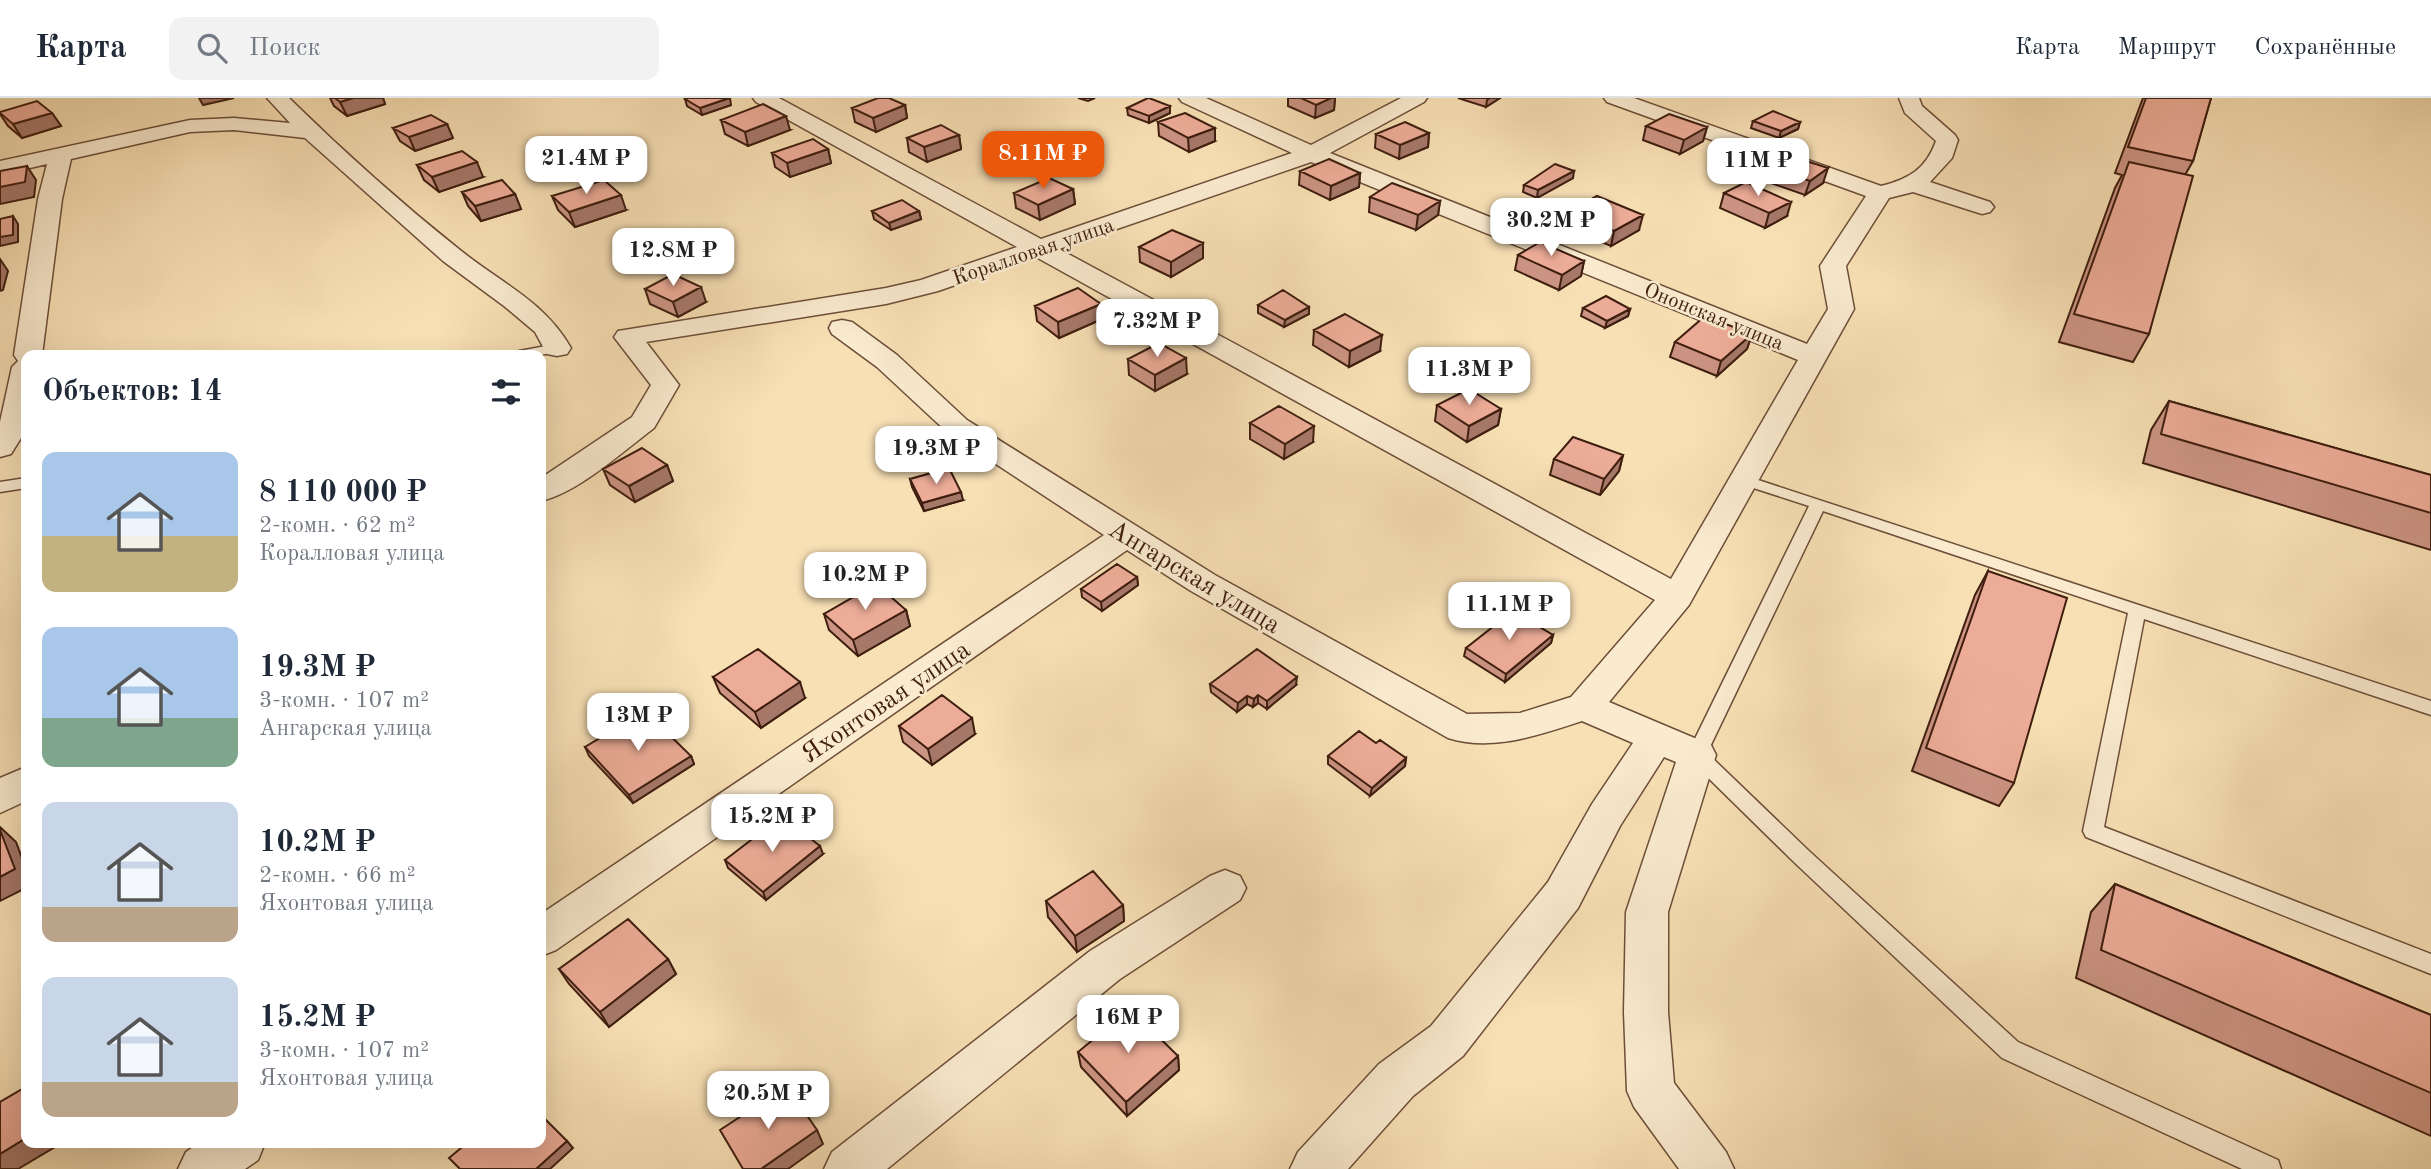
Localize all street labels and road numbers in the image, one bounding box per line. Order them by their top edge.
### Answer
street label: Коралловая улица [950,215,1117,290]
street label: Ононская улица [1641,280,1786,355]
street label: Ангарская улица [1103,516,1285,639]
street label: Яхонтовая улица [797,637,975,769]

